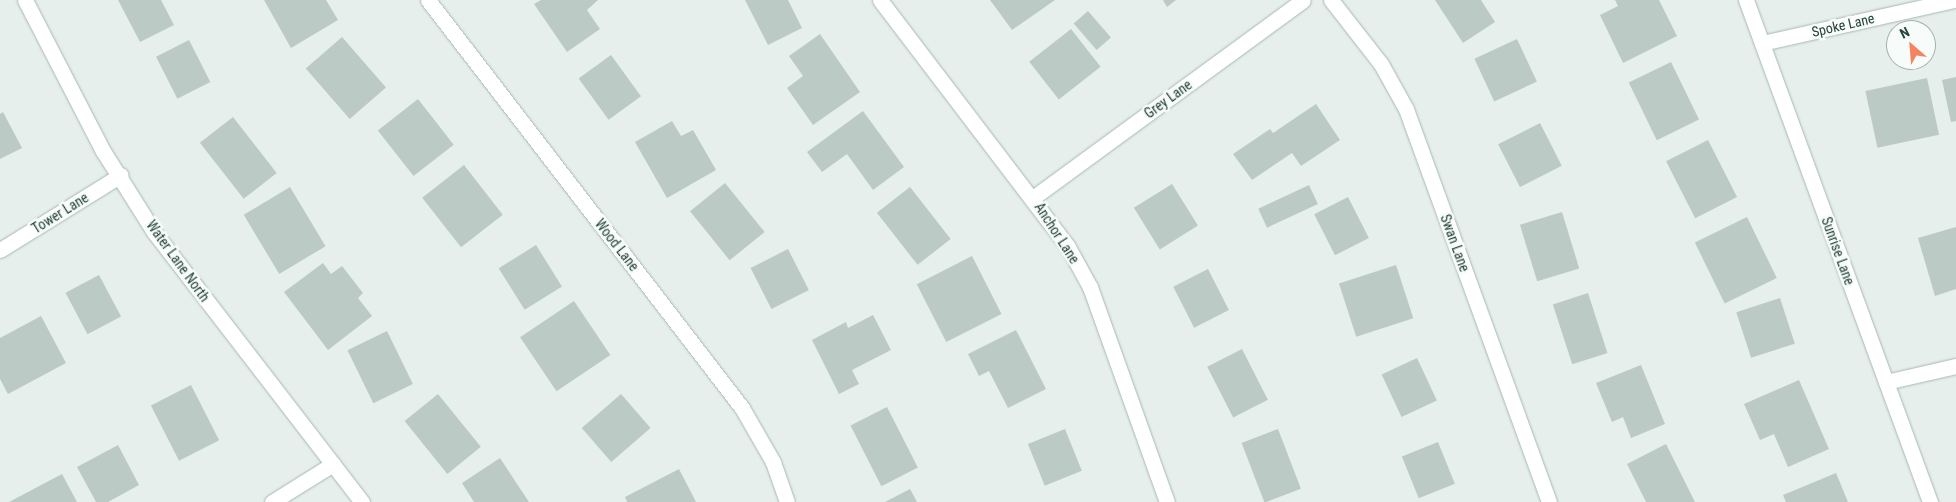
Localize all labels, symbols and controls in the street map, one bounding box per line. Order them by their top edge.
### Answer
street label: Spoke Lane [1810,10,1876,40]
north arrow [1886,20,1936,70]
text: N [1897,23,1912,42]
street label: Grey Lane [1141,76,1195,122]
street label: Tower Lane [29,189,91,237]
street label: Anchor Lane [1031,199,1083,267]
street label: Swan Lane [1437,212,1473,274]
street label: Sunrise Lane [1818,215,1858,287]
street label: Wood Lane [591,216,643,274]
street label: Water Lane North [143,217,213,305]

